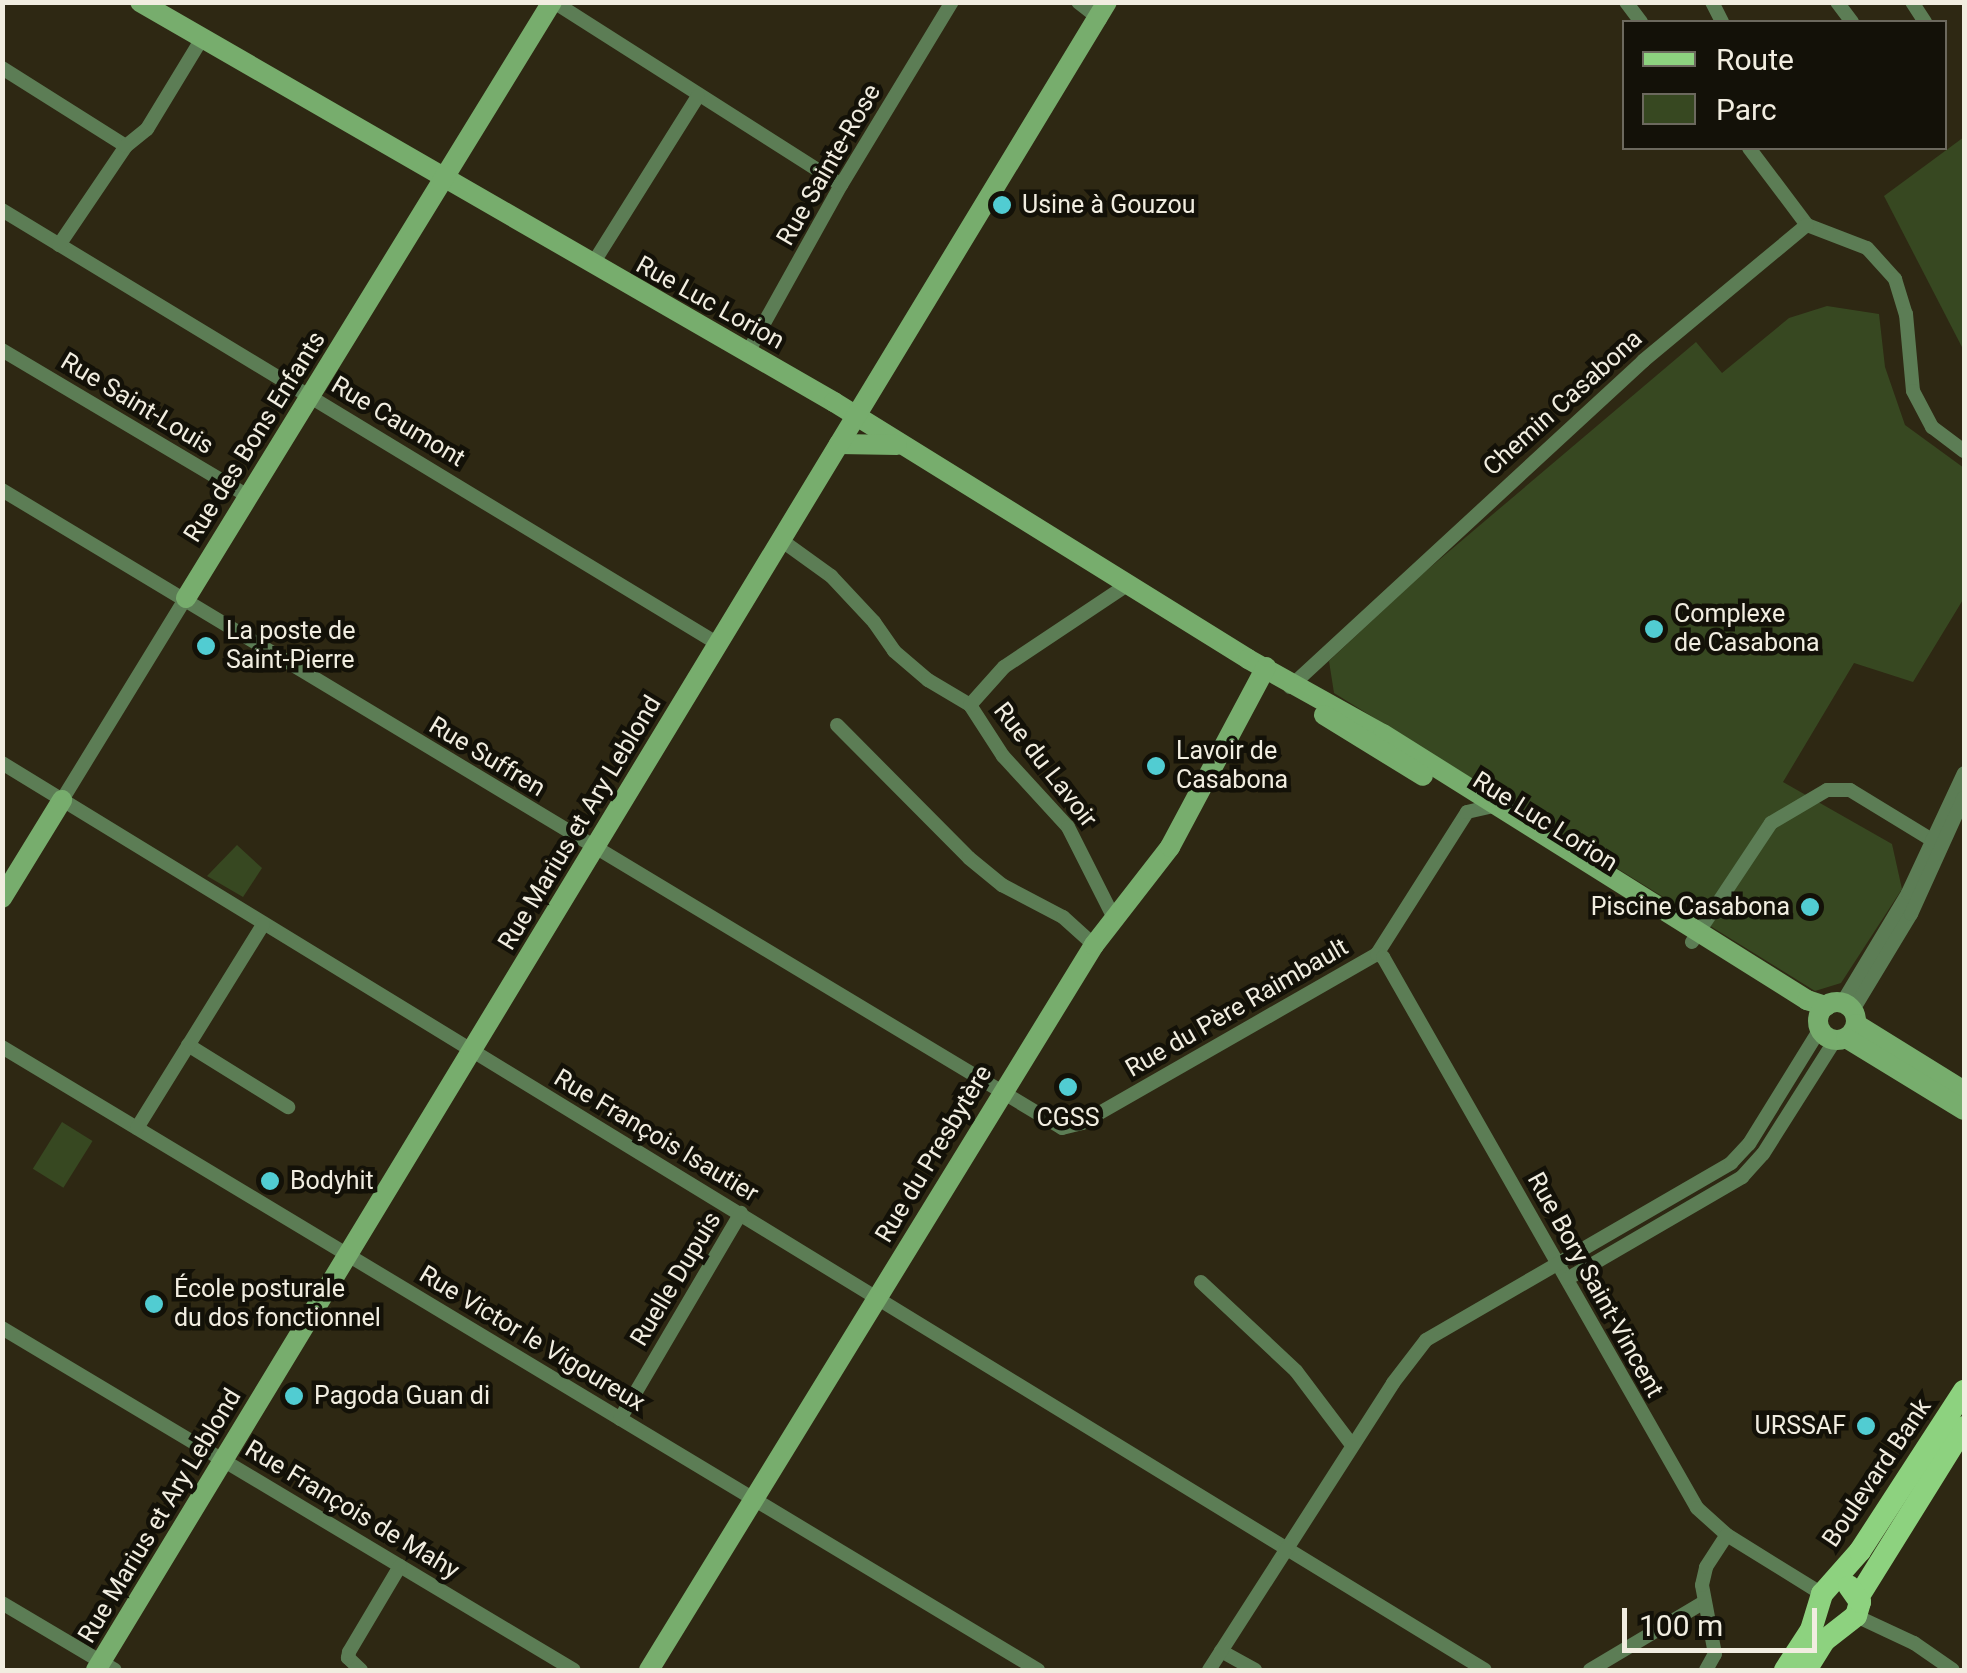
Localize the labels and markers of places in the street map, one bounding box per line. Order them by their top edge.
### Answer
place label: Usine à Gouzou [1022,190,1196,220]
marker: Usine à Gouzou [991,194,1013,216]
place label: Complexe de Casabona [1674,600,1820,659]
place label: La poste de Saint-Pierre [226,617,355,676]
marker: Complexe de Casabona [1643,618,1665,640]
marker: La poste de Saint-Pierre [195,635,217,657]
place label: Lavoir de Casabona [1176,737,1288,796]
marker: Lavoir de Casabona [1145,755,1167,777]
place label: Piscine Casabona [1591,892,1790,922]
marker: Piscine Casabona [1799,896,1821,918]
marker: CGSS [1057,1076,1079,1098]
place label: CGSS [1037,1103,1099,1133]
place label: Bodyhit [290,1166,374,1196]
marker: Bodyhit [259,1170,281,1192]
place label: École posturale du dos fonctionnel [174,1275,381,1334]
marker: École posturale du dos fonctionnel [143,1293,165,1315]
place label: Pagoda Guan di [314,1381,490,1411]
marker: Pagoda Guan di [283,1385,305,1407]
place label: URSSAF [1755,1411,1846,1441]
marker: URSSAF [1855,1415,1877,1437]

